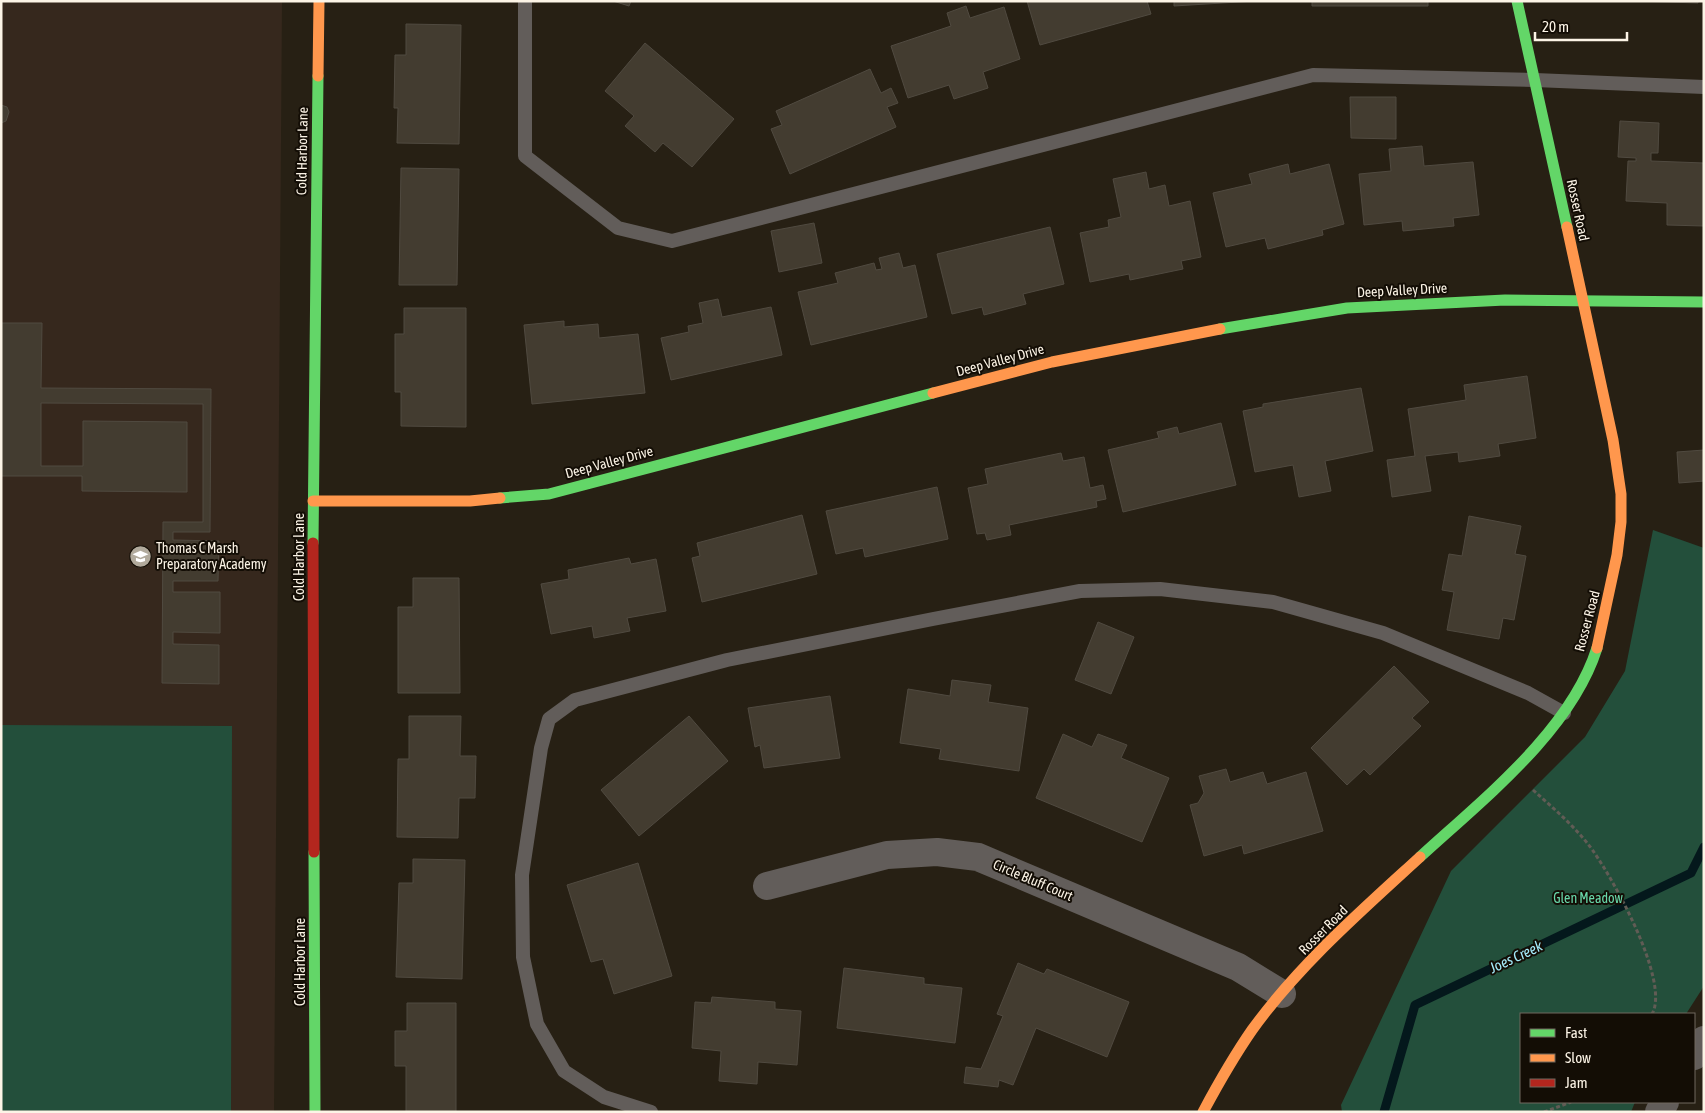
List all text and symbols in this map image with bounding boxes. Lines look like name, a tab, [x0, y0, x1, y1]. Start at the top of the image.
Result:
scale bar	[1535, 10, 1628, 42]
text: 20 m	[1542, 18, 1569, 35]
street label: Cold Harbor Lane	[293, 107, 311, 195]
street label: Rosser Road	[1564, 178, 1592, 242]
street label: Deep Valley Drive	[1356, 280, 1448, 300]
street label: Deep Valley Drive	[954, 341, 1046, 379]
street label: Deep Valley Drive	[563, 443, 655, 481]
street label: Cold Harbor Lane	[291, 513, 307, 601]
place label: Thomas C Marsh Preparatory Academy	[156, 540, 267, 572]
school or university icon: Thomas C Marsh Preparatory Academy	[128, 544, 152, 568]
street label: Rosser Road	[1571, 589, 1603, 653]
street label: Circle Bluff Court	[991, 856, 1075, 904]
park label: Glen Meadow	[1553, 890, 1624, 906]
street label: Rosser Road	[1295, 902, 1351, 958]
street label: Cold Harbor Lane	[292, 918, 308, 1006]
water label: Joes Creek	[1486, 937, 1545, 977]
legend	[1520, 1013, 1695, 1103]
text: Fast	[1565, 1024, 1587, 1041]
text: Slow	[1565, 1049, 1591, 1066]
text: Jam	[1565, 1074, 1588, 1091]

